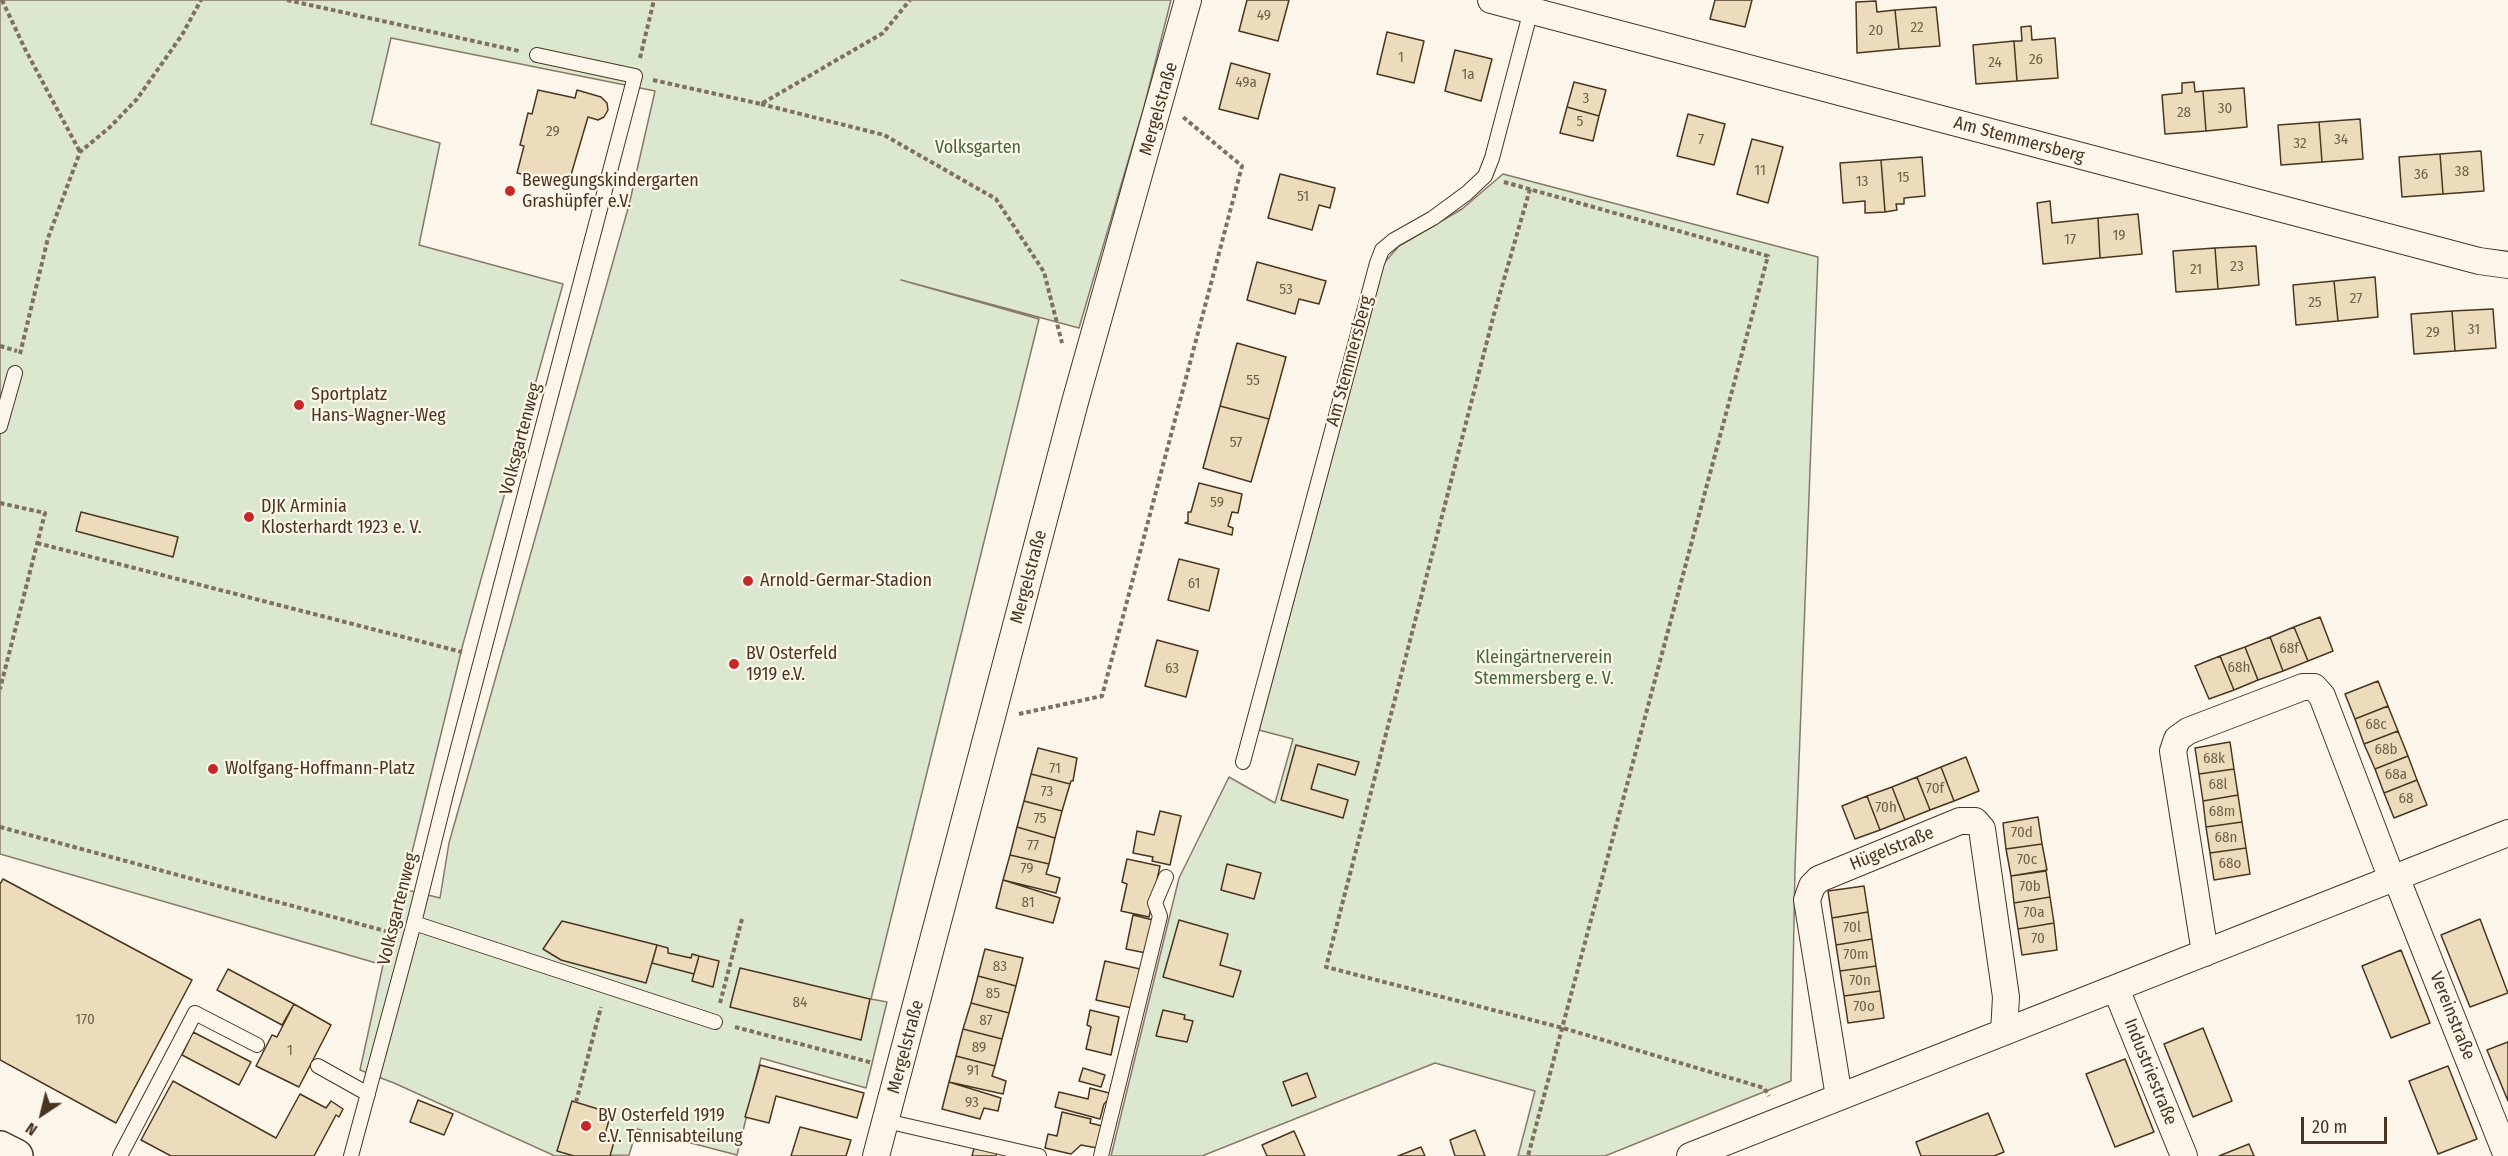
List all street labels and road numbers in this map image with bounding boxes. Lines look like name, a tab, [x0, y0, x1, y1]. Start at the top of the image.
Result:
street label: Mergelstraße	[1135, 60, 1183, 158]
street label: Am Stemmersberg	[1951, 112, 2087, 168]
street label: Am Stemmersberg	[1322, 293, 1378, 429]
street label: Volksgartenweg	[496, 381, 546, 497]
street label: Mergelstraße	[1006, 528, 1052, 626]
street label: Hügelstraße	[1847, 822, 1937, 876]
street label: Volksgartenweg	[374, 850, 422, 968]
street label: Vereinstraße	[2425, 969, 2479, 1063]
street label: Mergelstraße	[883, 998, 929, 1096]
street label: Industriestraße	[2119, 1015, 2181, 1129]

